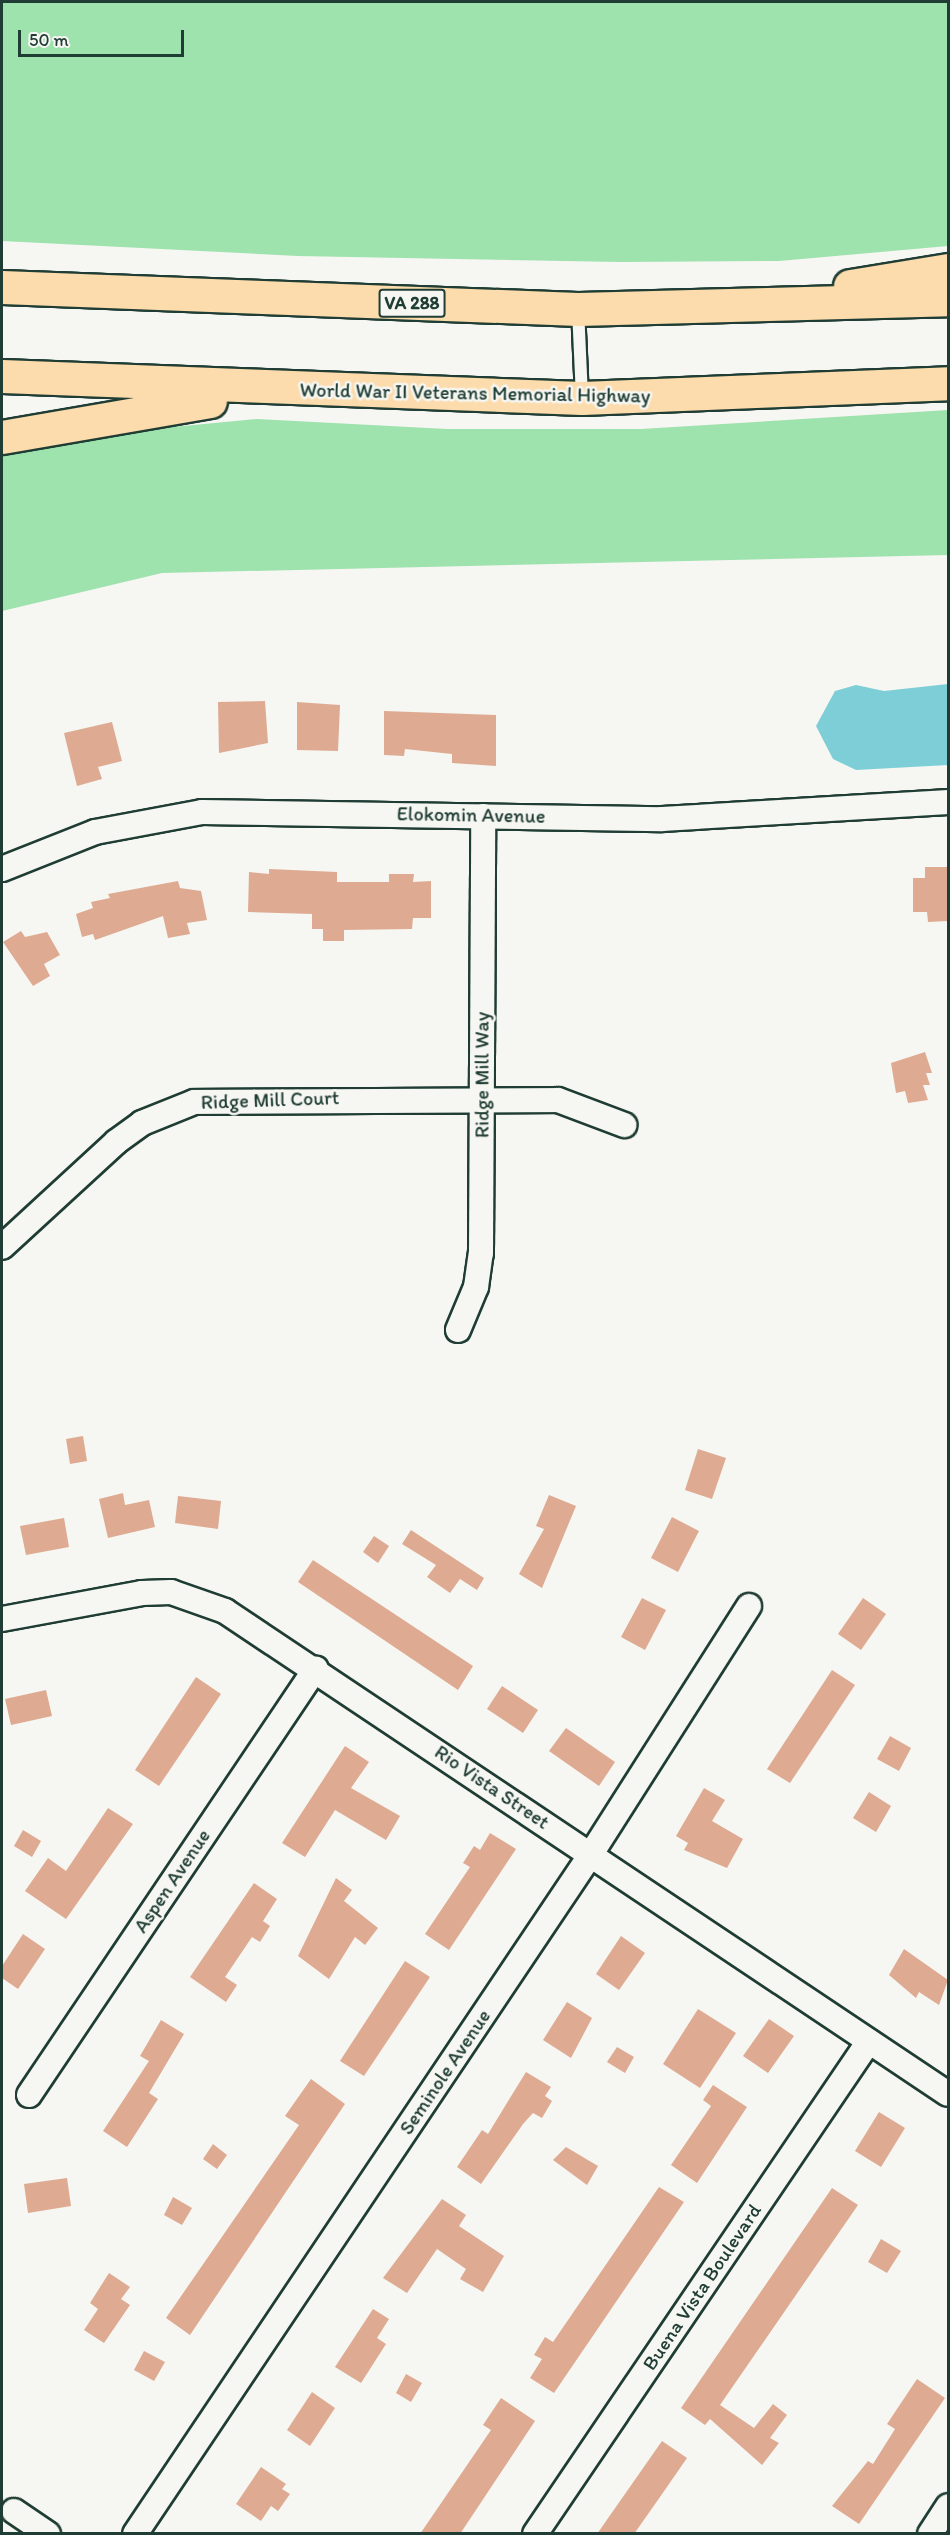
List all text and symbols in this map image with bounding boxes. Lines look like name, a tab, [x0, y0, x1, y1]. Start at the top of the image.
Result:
scale bar	[21, 18, 188, 56]
text: 50 m	[29, 29, 69, 51]
road number: VA 288	[378, 288, 446, 318]
street label: World War II Veterans Memorial Highway	[300, 378, 650, 408]
street label: Elokomin Avenue	[397, 802, 545, 828]
street label: Ridge Mill Way	[470, 1012, 494, 1138]
street label: Ridge Mill Court	[200, 1086, 340, 1114]
street label: Rio Vista Street	[430, 1740, 554, 1834]
street label: Aspen Avenue	[129, 1825, 215, 1937]
street label: Seminole Avenue	[394, 2005, 496, 2139]
street label: Buena Vista Boulevard	[637, 2199, 767, 2375]

